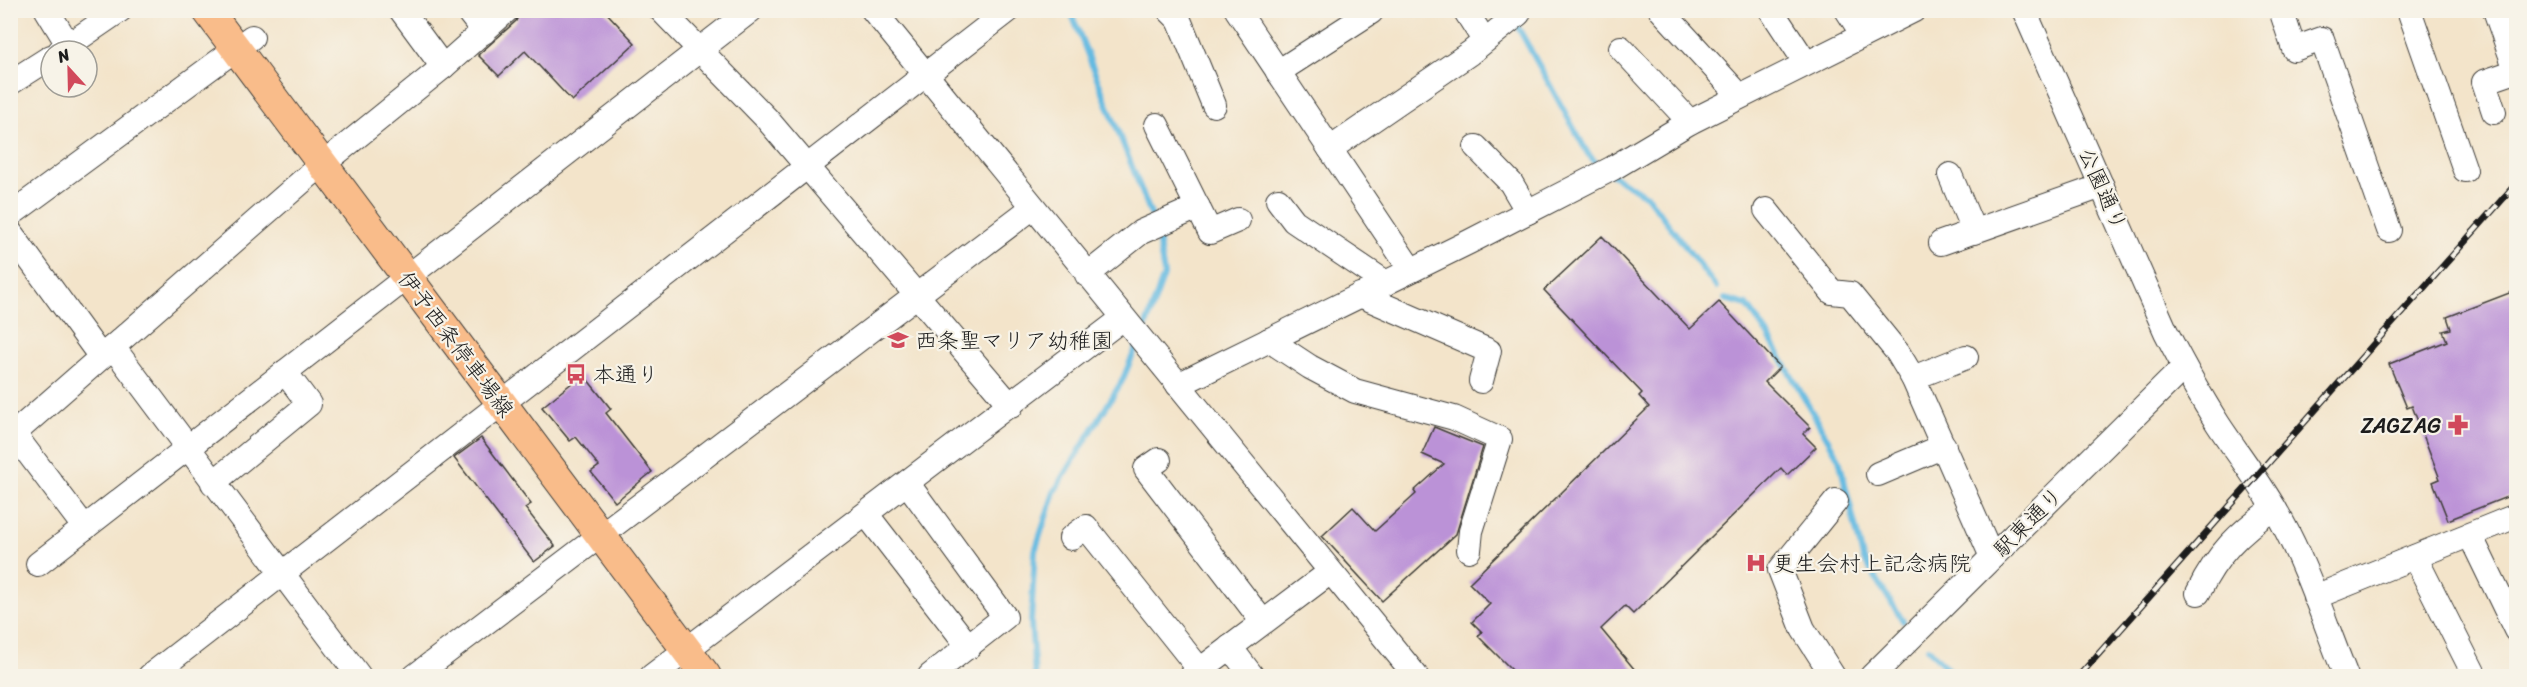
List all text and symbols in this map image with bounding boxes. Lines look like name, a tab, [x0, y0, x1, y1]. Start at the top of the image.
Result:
north arrow	[39, 39, 99, 99]
text: N	[52, 40, 75, 71]
street label: 公園通り	[2067, 141, 2139, 237]
street label: 伊予西条停車場線	[387, 262, 525, 426]
place label: 西条聖マリア幼稚園	[915, 321, 1113, 360]
school or university icon: 西条聖マリア幼稚園	[886, 328, 910, 352]
place label: 本通り	[593, 355, 659, 394]
bus stop icon: 本通り	[564, 362, 588, 386]
place label: ZAGZAG	[2360, 406, 2441, 445]
pharmacy icon: ZAGZAG	[2446, 413, 2470, 437]
street label: 駅東通り	[1983, 477, 2073, 567]
place label: 更生会村上記念病院	[1773, 544, 1971, 583]
hospital icon: 更生会村上記念病院	[1744, 551, 1768, 575]

